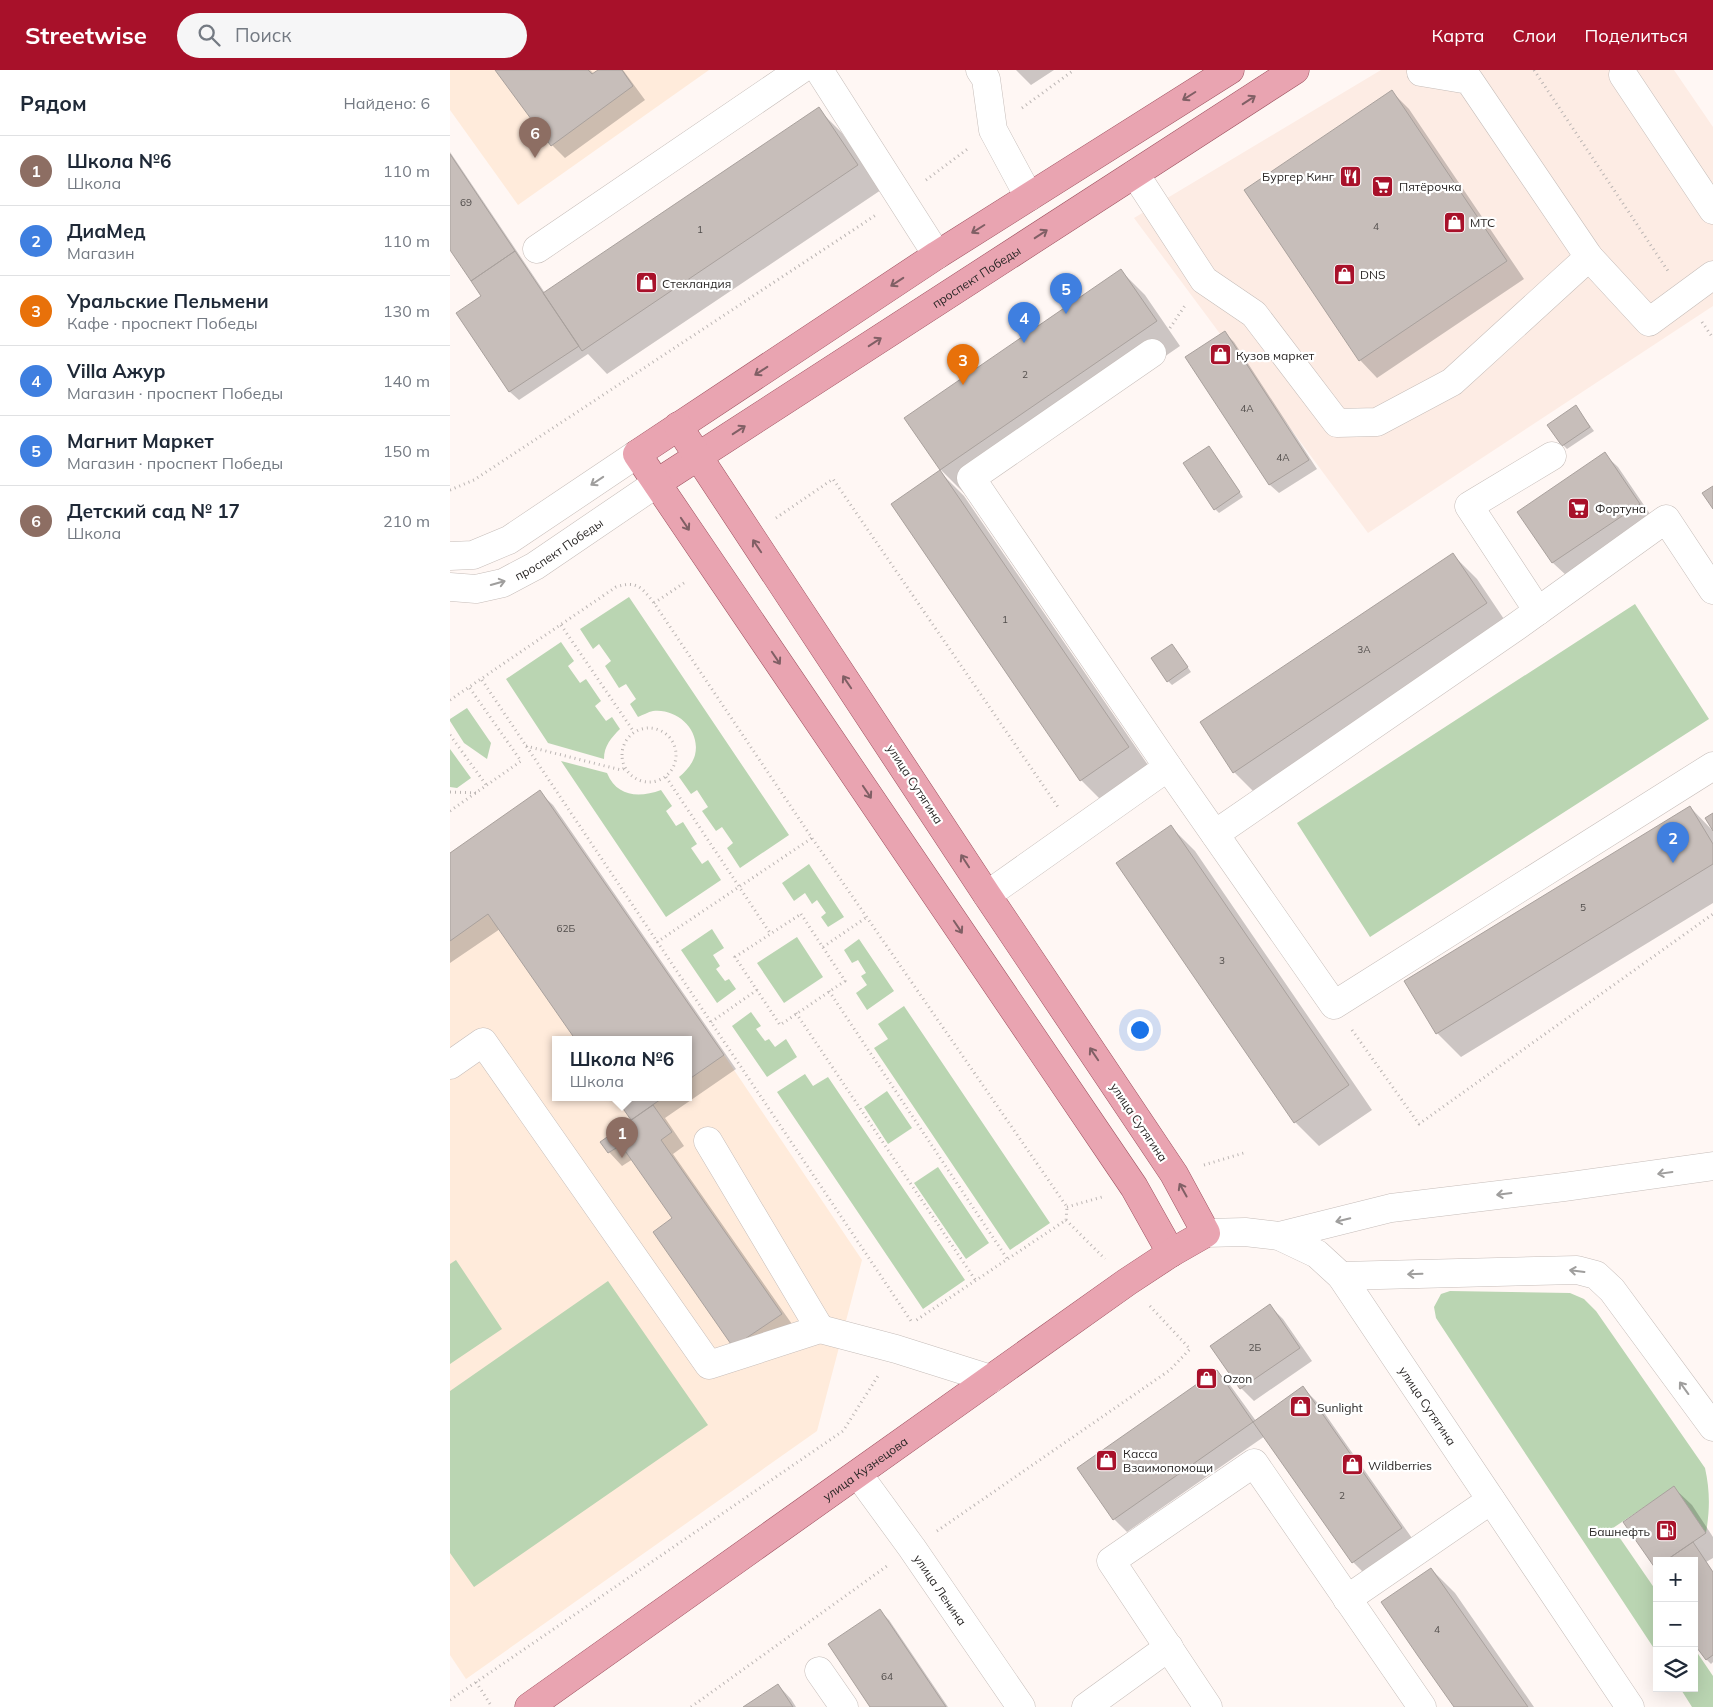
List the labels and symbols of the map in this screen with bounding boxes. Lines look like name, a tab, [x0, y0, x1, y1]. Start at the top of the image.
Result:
one-way arrow	[1183, 91, 1197, 101]
one-way arrow	[1242, 95, 1256, 105]
pin: 6	[519, 117, 551, 158]
restaurant icon: Бургер Кинг	[1338, 164, 1362, 188]
place label: Бургер Кинг	[1262, 169, 1335, 184]
supermarket icon: Пятёрочка	[1371, 174, 1395, 198]
place label: Пятёрочка	[1399, 179, 1462, 194]
house number: 69	[460, 196, 472, 209]
shop icon: МТС	[1442, 210, 1466, 234]
place label: МТС	[1470, 215, 1495, 230]
house number: 4	[1373, 220, 1379, 233]
house number: 1	[697, 223, 703, 236]
one-way arrow	[971, 225, 985, 235]
one-way arrow	[1034, 229, 1048, 240]
street label: проспект Победы	[929, 242, 1023, 311]
shop icon: DNS	[1332, 262, 1356, 286]
place label: DNS	[1360, 267, 1385, 282]
shop icon: Стекландия	[634, 271, 658, 295]
pin: 5	[1050, 273, 1082, 314]
place label: Стекландия	[662, 276, 731, 291]
one-way arrow	[890, 277, 904, 287]
pin: 4	[1008, 302, 1040, 343]
one-way arrow	[868, 337, 882, 347]
shop icon: Кузов маркет	[1208, 343, 1232, 367]
pin: 3	[947, 344, 979, 385]
place label: Кузов маркет	[1236, 348, 1315, 363]
one-way arrow	[754, 366, 768, 377]
house number: 2	[1022, 368, 1028, 381]
house number: 4А	[1240, 402, 1254, 415]
one-way arrow	[732, 425, 746, 435]
house number: 4А	[1276, 451, 1290, 464]
one-way arrow	[590, 476, 604, 486]
supermarket icon: Фортуна	[1567, 496, 1591, 520]
place label: Фортуна	[1595, 501, 1646, 516]
street label: проспект Победы	[512, 515, 606, 583]
one-way arrow	[680, 516, 690, 530]
one-way arrow	[752, 540, 762, 554]
one-way arrow	[490, 578, 506, 588]
house number: 1	[1002, 613, 1008, 626]
house number: 3А	[1357, 643, 1371, 656]
one-way arrow	[771, 651, 781, 665]
one-way arrow	[842, 675, 852, 689]
street label: улица Сутягина	[884, 741, 946, 827]
one-way arrow	[862, 785, 872, 799]
pin: 2	[1657, 822, 1689, 863]
one-way arrow	[960, 854, 970, 868]
house number: 5	[1580, 901, 1586, 914]
one-way arrow	[953, 920, 963, 934]
house number: 62Б	[557, 922, 576, 935]
house number: 3	[1219, 954, 1225, 967]
your location	[1127, 1017, 1153, 1043]
one-way arrow	[1089, 1048, 1099, 1062]
street label: улица Сутягина	[1107, 1080, 1171, 1164]
pin: 1	[606, 1117, 638, 1158]
one-way arrow	[1657, 1168, 1673, 1178]
one-way arrow	[1178, 1184, 1188, 1198]
one-way arrow	[1496, 1189, 1512, 1199]
one-way arrow	[1336, 1216, 1352, 1225]
one-way arrow	[1570, 1266, 1586, 1276]
one-way arrow	[1407, 1270, 1423, 1279]
house number: 2Б	[1249, 1341, 1262, 1354]
street label: улица Сутягина	[1396, 1363, 1460, 1448]
shop icon: Ozon	[1195, 1366, 1219, 1390]
place label: Ozon	[1223, 1371, 1252, 1386]
one-way arrow	[1679, 1381, 1689, 1395]
shop icon: Sunlight	[1289, 1395, 1313, 1419]
place label: Sunlight	[1317, 1400, 1363, 1415]
street label: улица Кузнецова	[820, 1433, 910, 1504]
place label: Касса Взаимопомощи	[1123, 1446, 1213, 1475]
shop icon: Касса Взаимопомощи	[1095, 1448, 1119, 1472]
shop icon: Wildberries	[1340, 1453, 1364, 1477]
place label: Wildberries	[1368, 1458, 1432, 1473]
house number: 2	[1339, 1489, 1345, 1502]
fuel station icon: Башнефть	[1654, 1519, 1678, 1543]
place label: Башнефть	[1589, 1524, 1650, 1539]
street label: улица Ленина	[911, 1551, 970, 1628]
house number: 4	[1434, 1623, 1440, 1636]
house number: 64	[881, 1670, 893, 1683]

